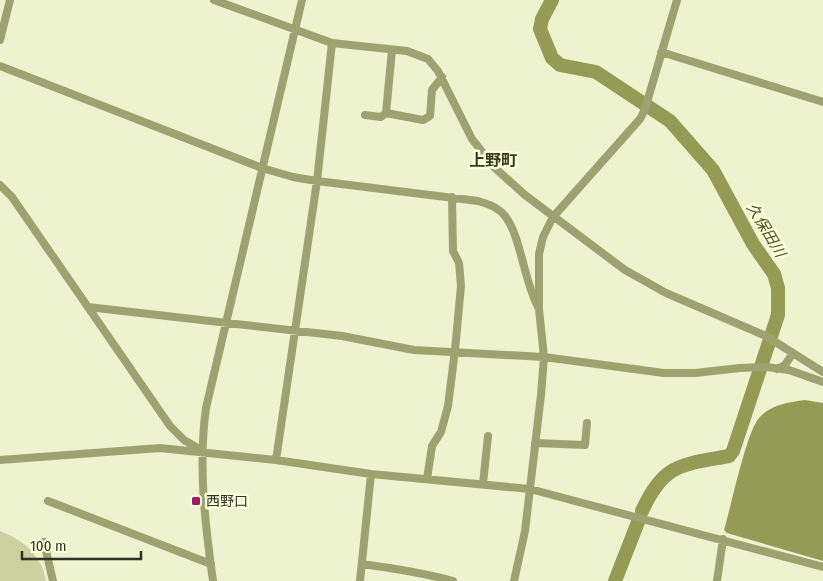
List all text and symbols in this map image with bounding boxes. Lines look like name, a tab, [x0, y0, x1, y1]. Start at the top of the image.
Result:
district label: 上野町	[469, 151, 517, 170]
water label: 久保田川	[743, 200, 790, 262]
place label: 西野口	[206, 493, 248, 510]
marker: 西野口	[190, 495, 202, 507]
scale bar	[22, 528, 141, 560]
text: 100 m	[30, 537, 67, 555]

